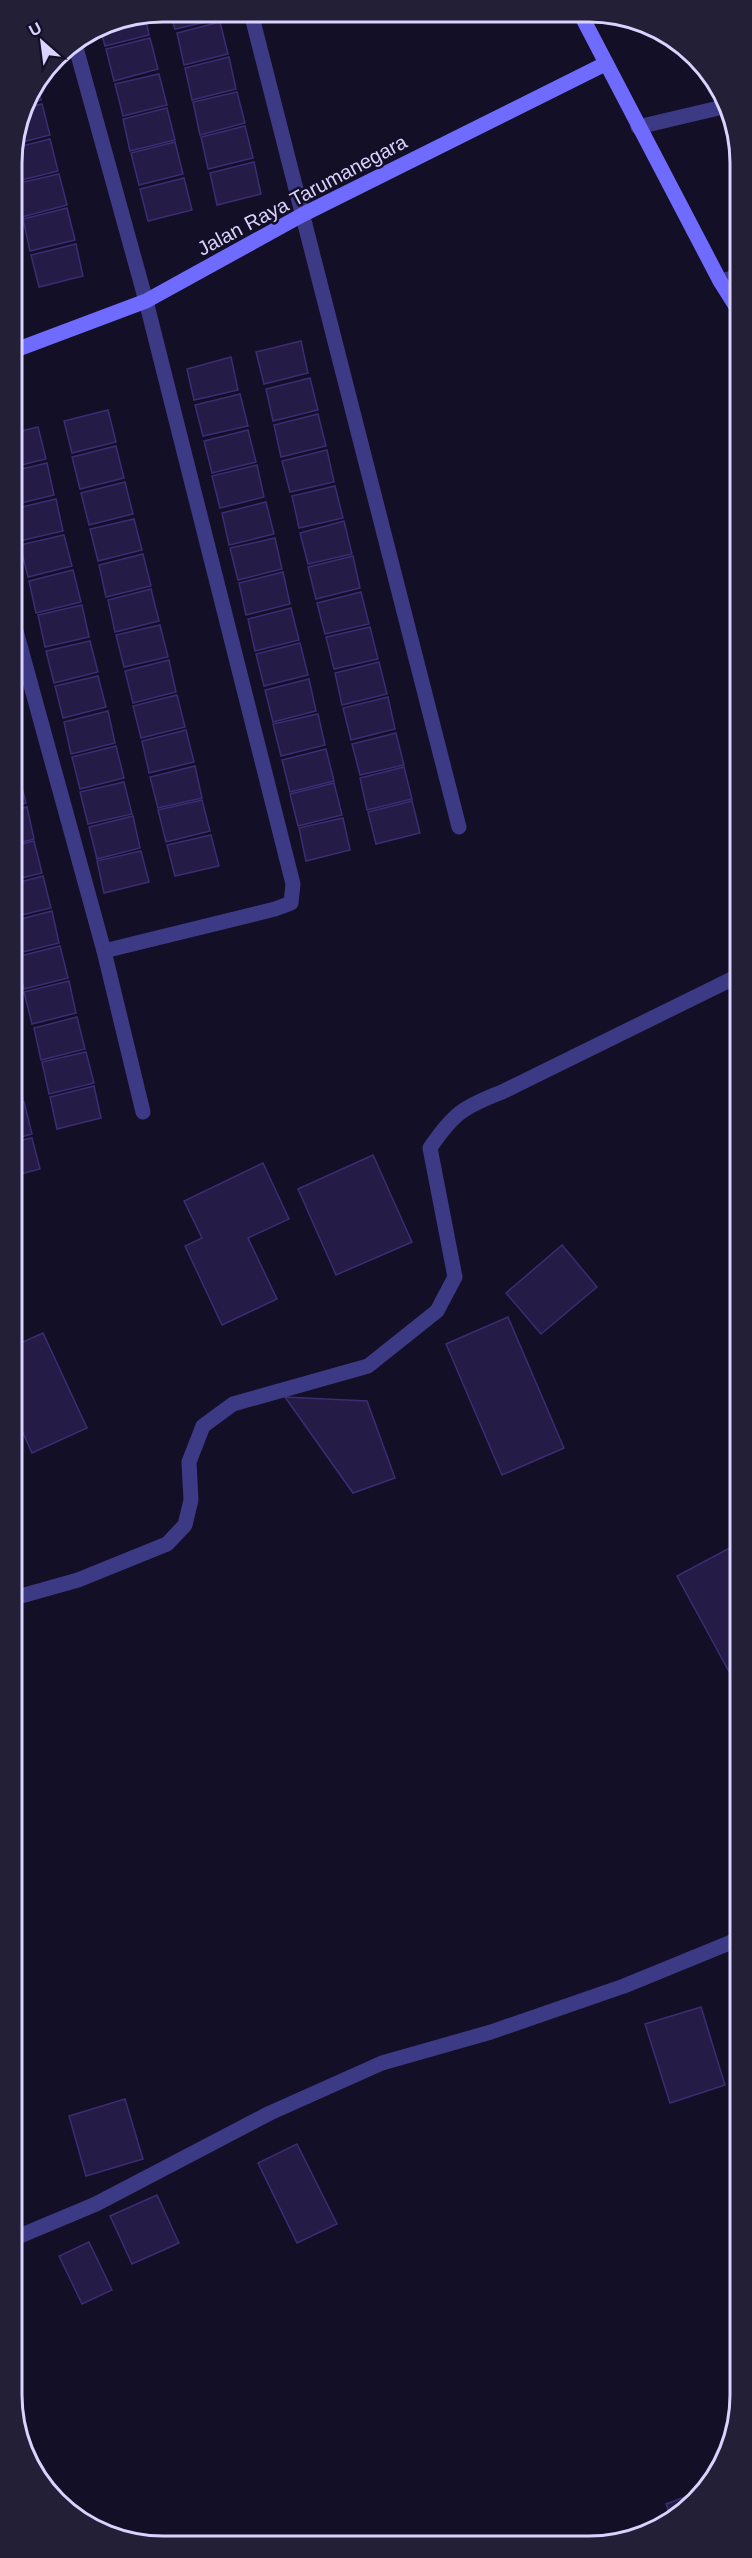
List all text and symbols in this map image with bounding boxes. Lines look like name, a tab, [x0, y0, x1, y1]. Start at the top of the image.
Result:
north arrow	[12, 12, 72, 72]
text: U	[26, 19, 44, 39]
street label: Jalan Raya Tarumanegara	[193, 130, 411, 260]

